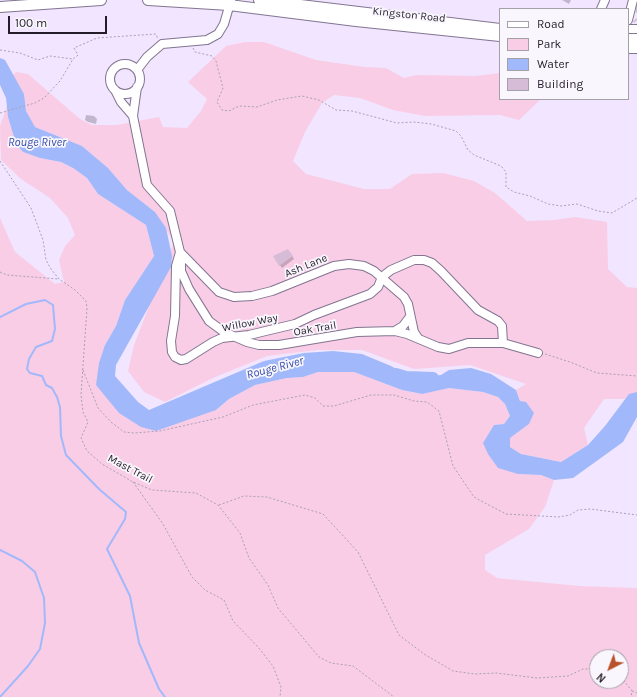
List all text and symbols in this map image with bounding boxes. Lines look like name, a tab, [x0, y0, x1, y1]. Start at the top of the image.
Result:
street label: Kingston Road	[372, 5, 446, 25]
scale bar	[10, 8, 109, 34]
legend	[499, 8, 629, 100]
text: 100 m	[15, 16, 47, 30]
text: Road	[537, 17, 565, 31]
text: Park	[537, 37, 561, 51]
text: Water	[537, 57, 569, 71]
text: Building	[537, 77, 583, 91]
water label: Rouge River	[8, 136, 66, 150]
street label: Ash Lane	[283, 251, 329, 281]
street label: Willow Way	[221, 311, 279, 335]
street label: Oak Trail	[293, 319, 337, 339]
water label: Rouge River	[245, 354, 305, 382]
street label: Mast Trail	[105, 452, 155, 486]
north arrow	[589, 649, 629, 689]
text: N	[594, 670, 609, 685]

